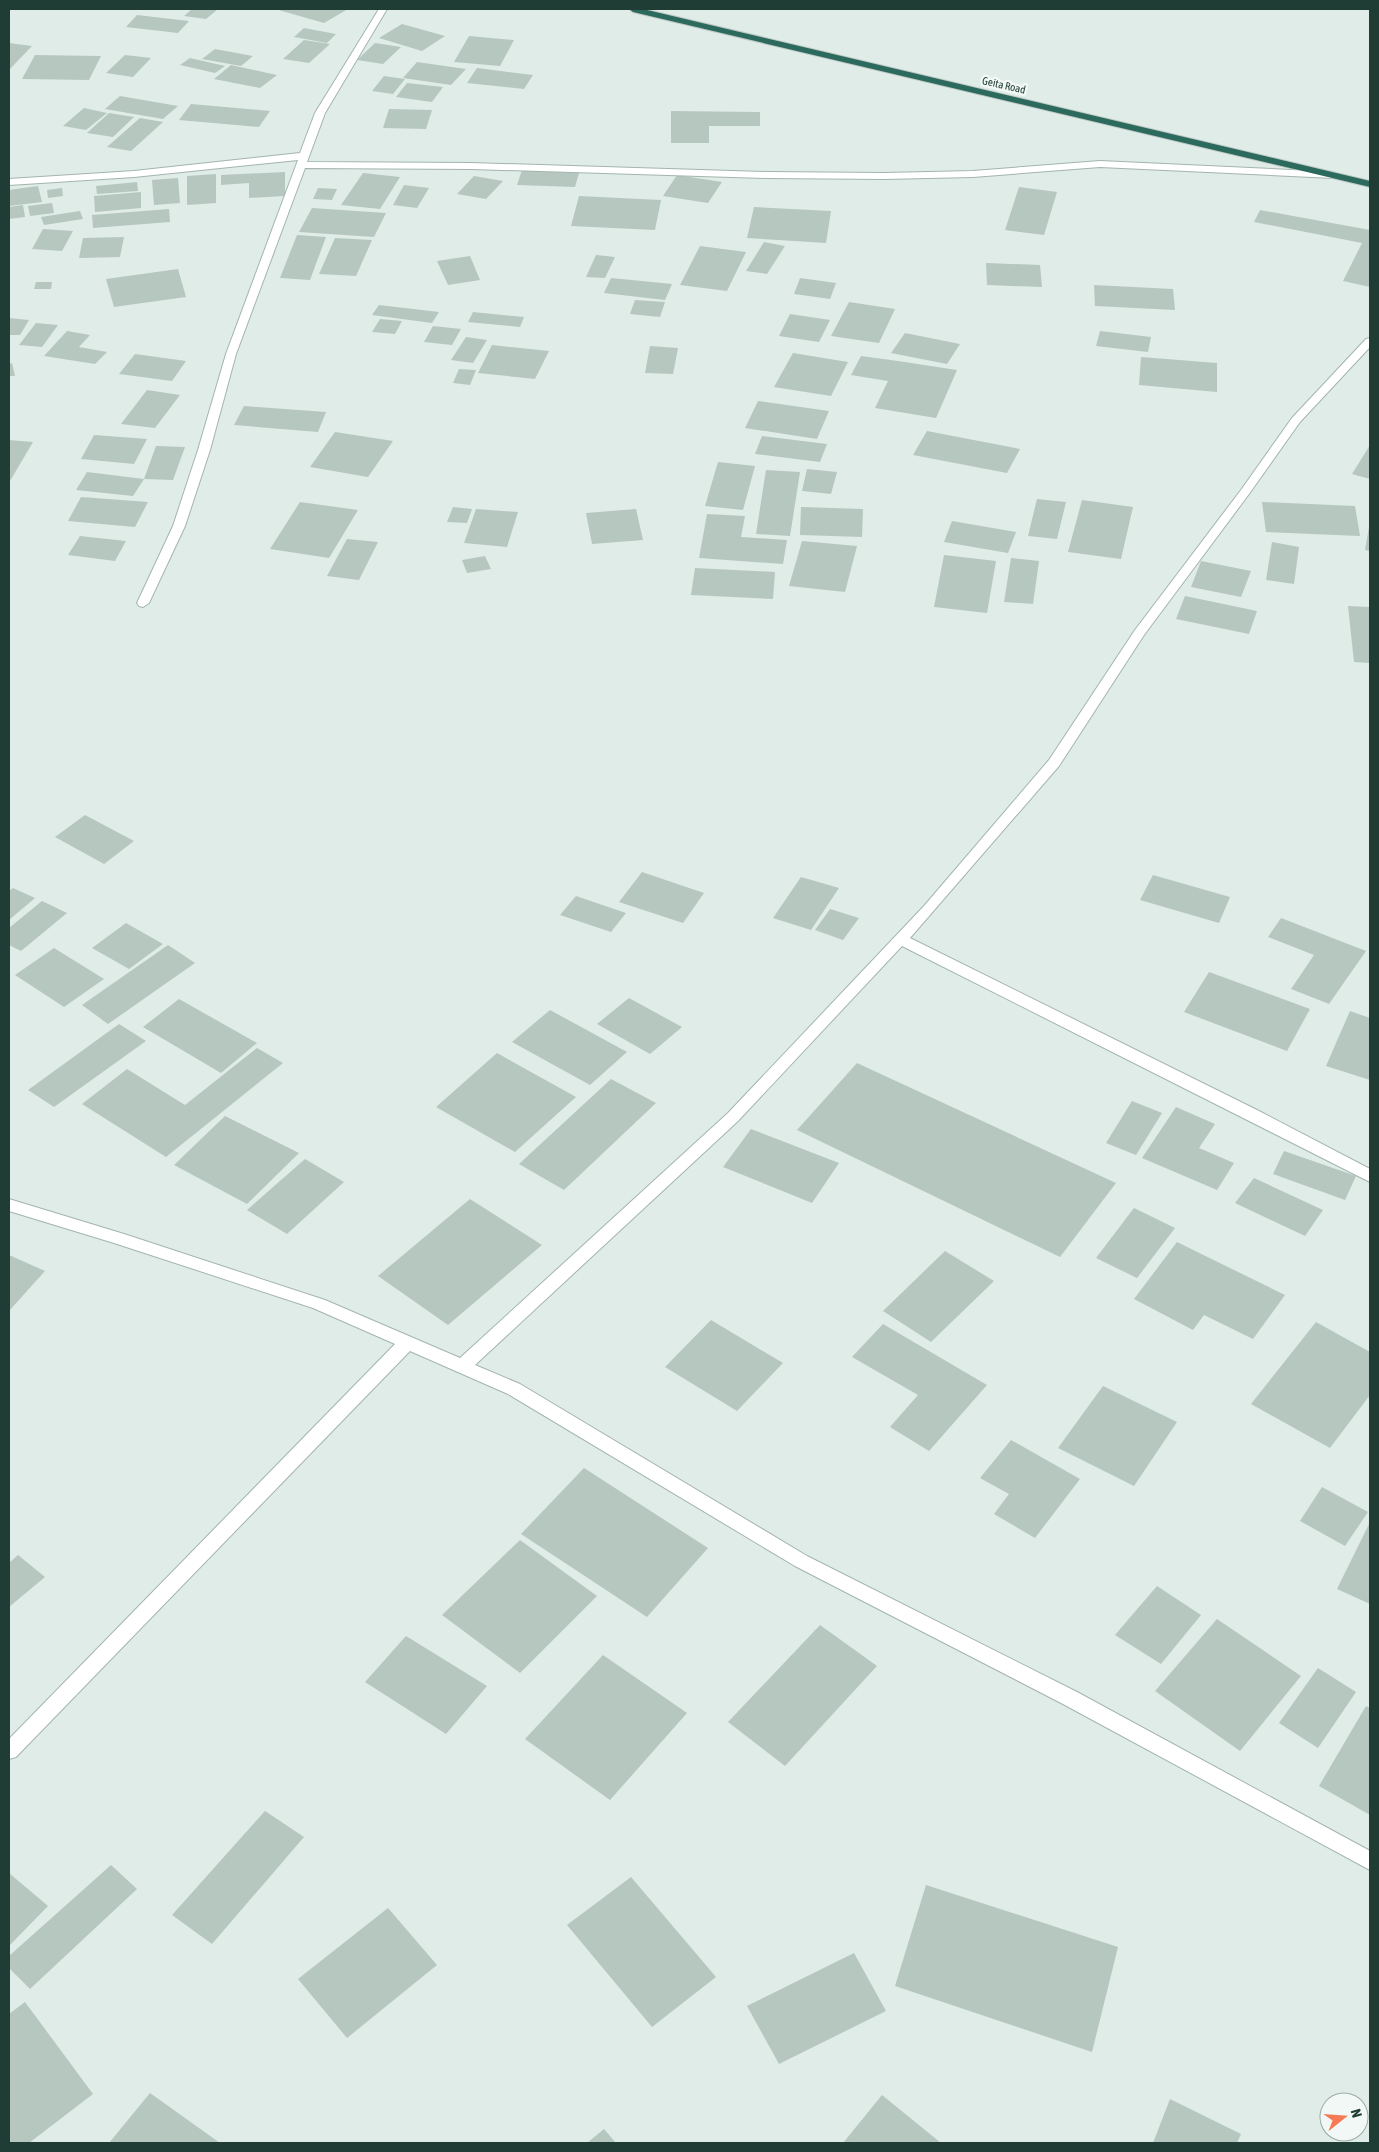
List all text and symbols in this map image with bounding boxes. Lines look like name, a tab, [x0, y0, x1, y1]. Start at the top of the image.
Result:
street label: Geita Road	[981, 74, 1027, 96]
north arrow	[1319, 2092, 1369, 2142]
text: N	[1348, 2107, 1365, 2119]

